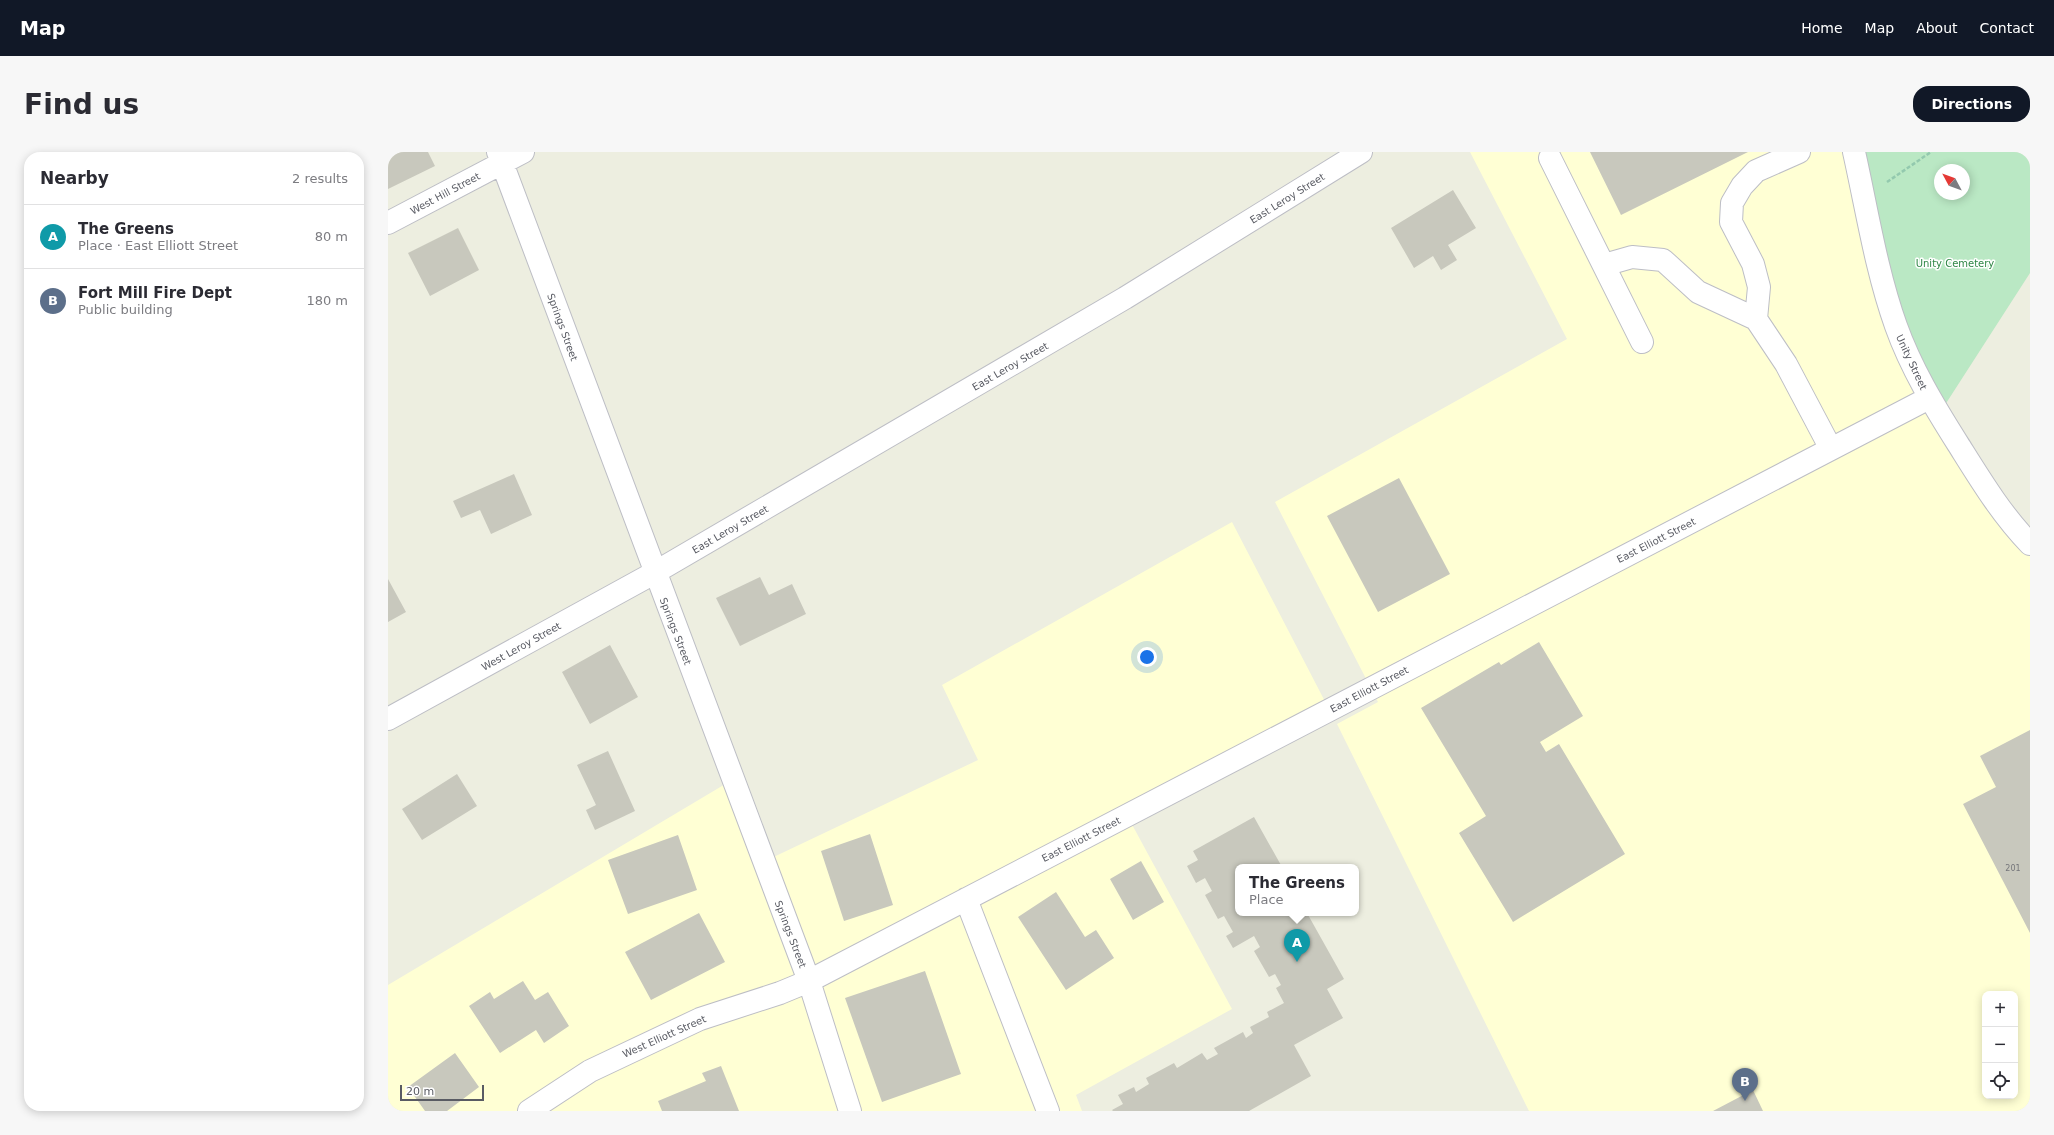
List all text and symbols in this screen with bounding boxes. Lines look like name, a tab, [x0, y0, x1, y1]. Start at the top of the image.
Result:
text: Map	[20, 17, 65, 39]
text: Home	[1801, 20, 1843, 36]
text: Map	[1865, 20, 1894, 36]
text: About	[1916, 20, 1958, 36]
text: Contact	[1980, 20, 2034, 36]
button: Directions	[1913, 86, 2030, 122]
text: Find us	[24, 88, 139, 121]
north arrow	[1934, 164, 1970, 200]
text: Nearby	[40, 168, 109, 188]
street label: West Hill Street	[409, 170, 482, 216]
text: 2 results	[292, 171, 348, 186]
street label: East Leroy Street	[1248, 171, 1327, 226]
text: The Greens	[78, 220, 174, 238]
text: A	[48, 229, 58, 244]
text: 80 m	[315, 229, 348, 244]
text: Place · East Elliott Street	[78, 238, 238, 253]
park label: Unity Cemetery	[1916, 258, 1994, 269]
text: Fort Mill Fire Dept	[78, 284, 232, 302]
street label: Springs Street	[545, 292, 580, 363]
text: B	[48, 293, 58, 308]
text: 180 m	[306, 293, 348, 308]
text: Public building	[78, 302, 173, 317]
street label: Unity Street	[1894, 333, 1929, 392]
street label: East Leroy Street	[970, 340, 1050, 393]
street label: East Leroy Street	[690, 503, 770, 556]
street label: East Elliott Street	[1615, 516, 1698, 565]
street label: Springs Street	[658, 596, 693, 666]
street label: West Leroy Street	[480, 620, 563, 673]
your location	[1137, 647, 1157, 667]
street label: East Elliott Street	[1328, 664, 1410, 715]
street label: East Elliott Street	[1040, 815, 1123, 864]
popup	[1235, 864, 1359, 916]
house number: 201	[2005, 864, 2021, 873]
text: The Greens	[1249, 874, 1345, 892]
text: Place	[1249, 892, 1284, 907]
street label: Springs Street	[773, 899, 808, 969]
pin: A	[1284, 929, 1310, 962]
map controls	[1982, 991, 2018, 1099]
button: +	[1982, 991, 2018, 1027]
street label: West Elliott Street	[621, 1013, 708, 1060]
button: −	[1982, 1027, 2018, 1063]
button: locate	[1982, 1063, 2018, 1099]
pin: B	[1732, 1068, 1758, 1101]
scale bar	[400, 1083, 484, 1102]
text: 20 m	[406, 1085, 434, 1098]

